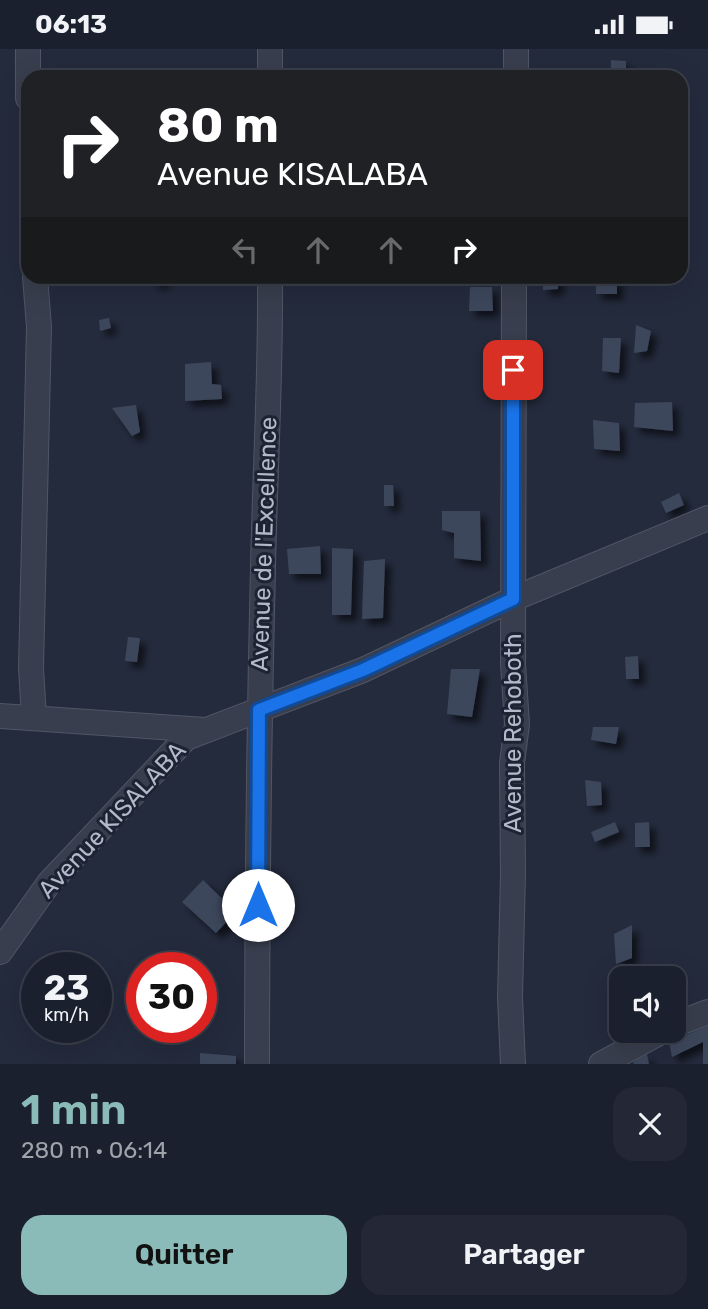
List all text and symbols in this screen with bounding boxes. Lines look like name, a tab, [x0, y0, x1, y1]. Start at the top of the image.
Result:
text: 06:13	[35, 9, 107, 40]
text: 80 m	[157, 96, 279, 154]
icon: right	[42, 98, 133, 189]
text: Avenue KISALABA	[157, 155, 428, 193]
icon: left	[226, 231, 264, 269]
icon: ahead	[299, 231, 337, 269]
icon: ahead	[372, 231, 410, 269]
icon: right	[445, 231, 483, 269]
pin	[483, 340, 543, 400]
icon: arrive	[494, 351, 532, 389]
street label: Avenue de l'Excellence	[246, 416, 282, 672]
street label: Avenue Rehoboth	[499, 633, 527, 833]
street label: Avenue KISALABA	[32, 736, 192, 904]
position arrow	[221, 868, 295, 942]
speed limit sign: 30	[126, 952, 217, 1043]
map controls	[609, 966, 686, 1043]
button: sound	[609, 966, 686, 1043]
text: 23	[44, 967, 89, 1009]
text: km/h	[44, 1004, 89, 1026]
text: 1 min	[21, 1085, 127, 1135]
button: close	[613, 1087, 687, 1161]
text: 280 m · 06:14	[21, 1136, 167, 1164]
button: Quitter	[21, 1215, 347, 1295]
button: Partager	[361, 1215, 687, 1295]

